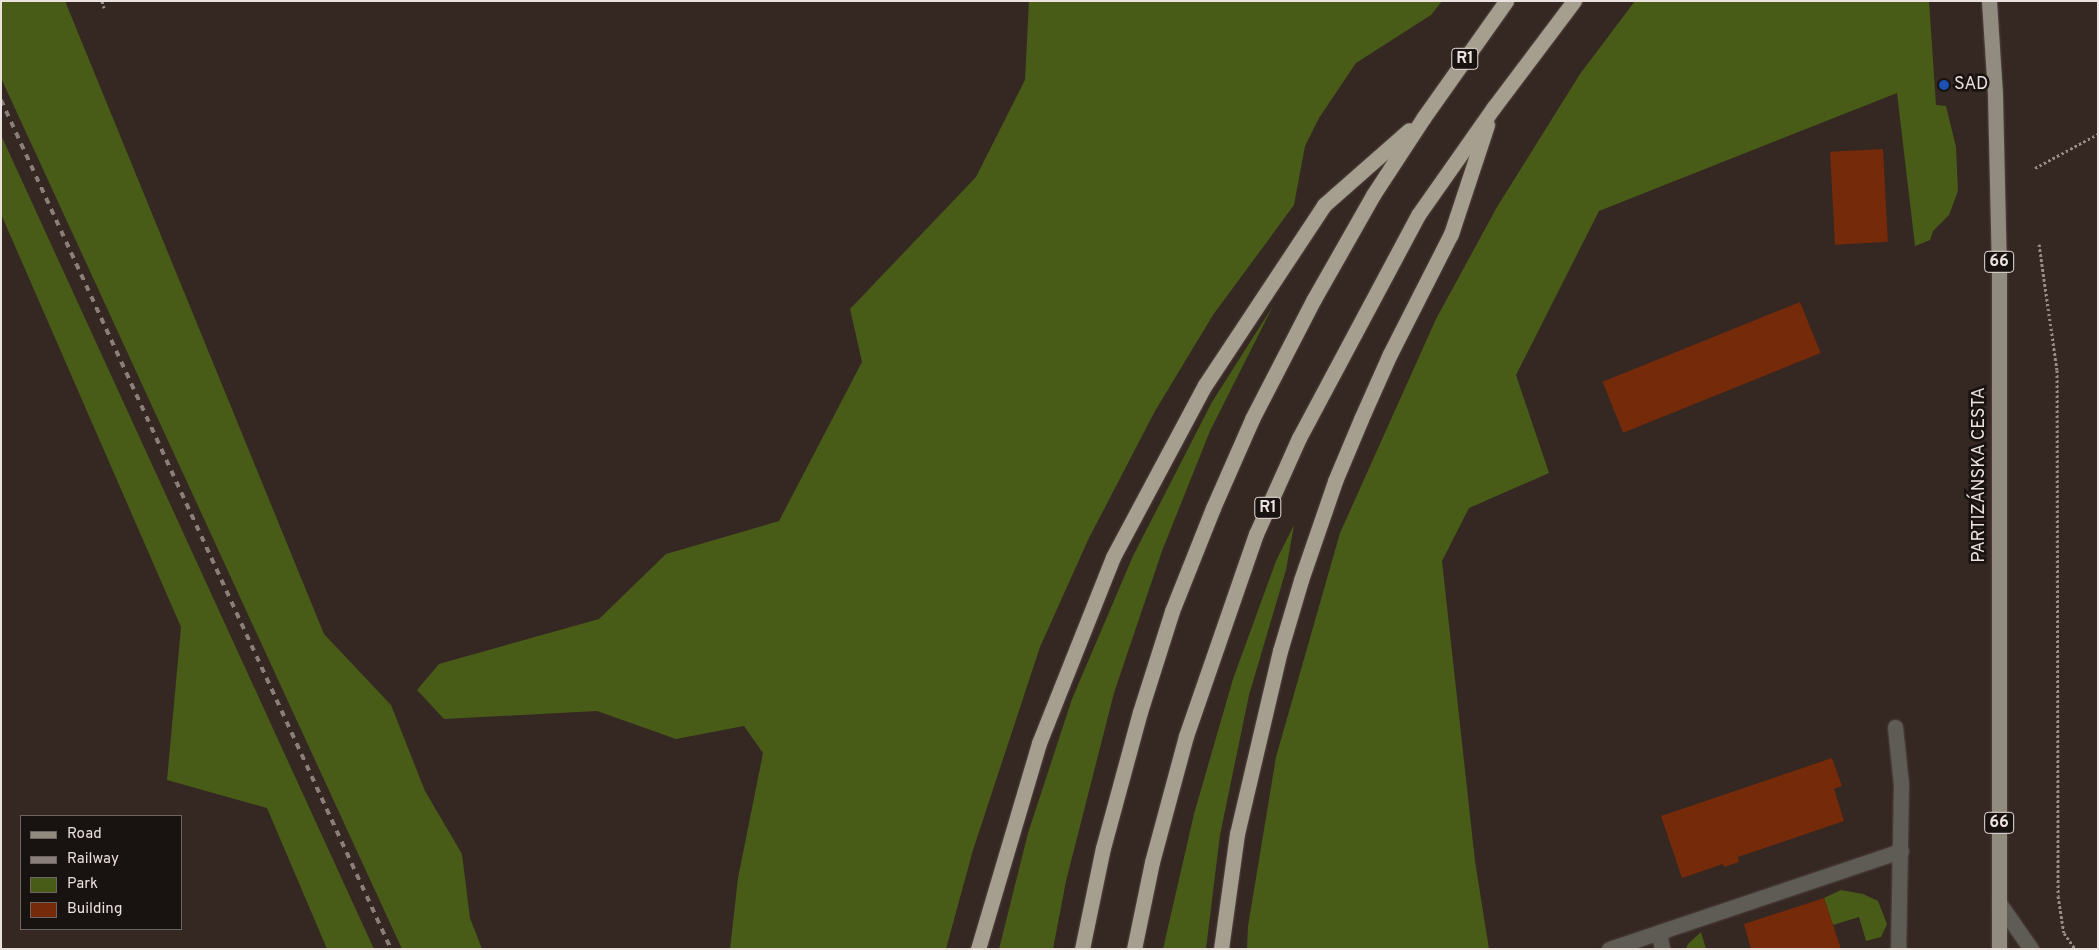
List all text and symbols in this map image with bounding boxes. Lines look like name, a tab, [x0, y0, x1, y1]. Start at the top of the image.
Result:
road number: R1	[1451, 46, 1479, 72]
place label: SAD	[1954, 74, 1988, 96]
marker: SAD	[1938, 79, 1950, 91]
road number: 66	[1984, 248, 2014, 276]
street label: PARTIZÁNSKA CESTA	[1969, 387, 1991, 563]
road number: R1	[1254, 494, 1282, 522]
road number: 66	[1984, 810, 2014, 836]
legend	[20, 815, 182, 930]
text: Road	[67, 825, 102, 844]
text: Railway	[67, 850, 119, 869]
text: Park	[67, 875, 98, 894]
text: Building	[67, 900, 122, 919]

